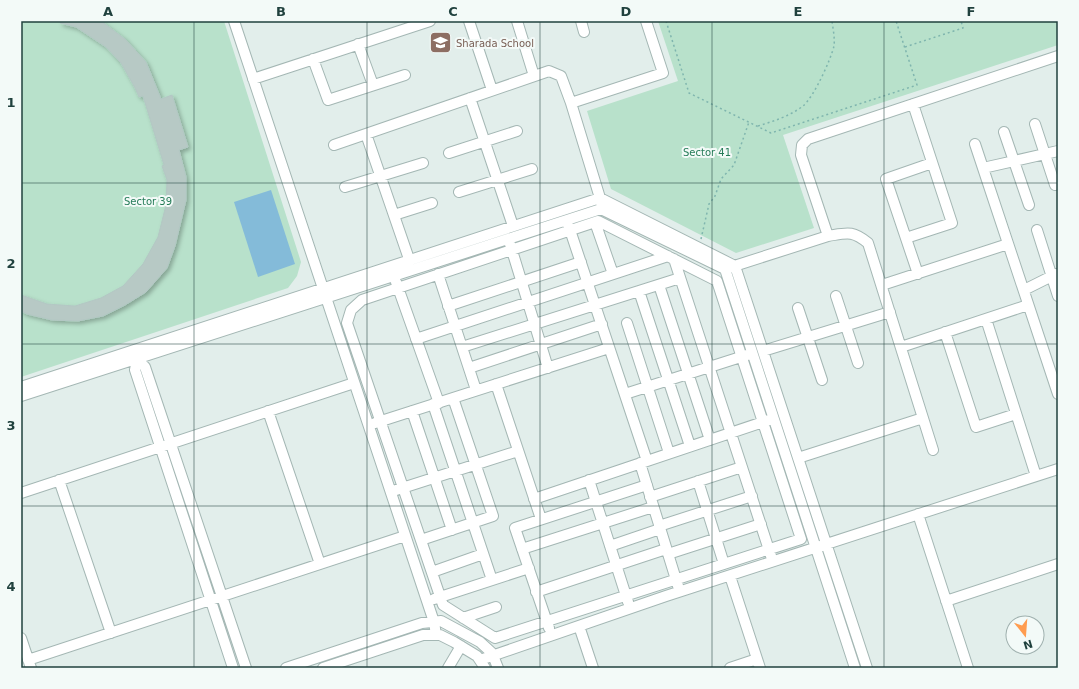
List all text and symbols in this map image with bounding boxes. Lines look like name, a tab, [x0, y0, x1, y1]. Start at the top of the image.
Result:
text: A	[103, 4, 113, 19]
text: B	[276, 4, 286, 19]
text: C	[448, 4, 458, 19]
text: D	[621, 4, 632, 19]
text: E	[794, 4, 802, 19]
text: F	[967, 4, 975, 19]
school or university icon: Sharada School	[428, 30, 454, 56]
place label: Sharada School	[456, 38, 534, 49]
text: 1	[6, 95, 16, 110]
park label: Sector 41	[683, 147, 731, 158]
park label: Sector 39	[124, 196, 172, 207]
text: 2	[6, 256, 16, 271]
text: 3	[6, 418, 16, 433]
text: 4	[6, 579, 16, 594]
north arrow	[1005, 615, 1045, 655]
text: N	[1021, 637, 1034, 652]

